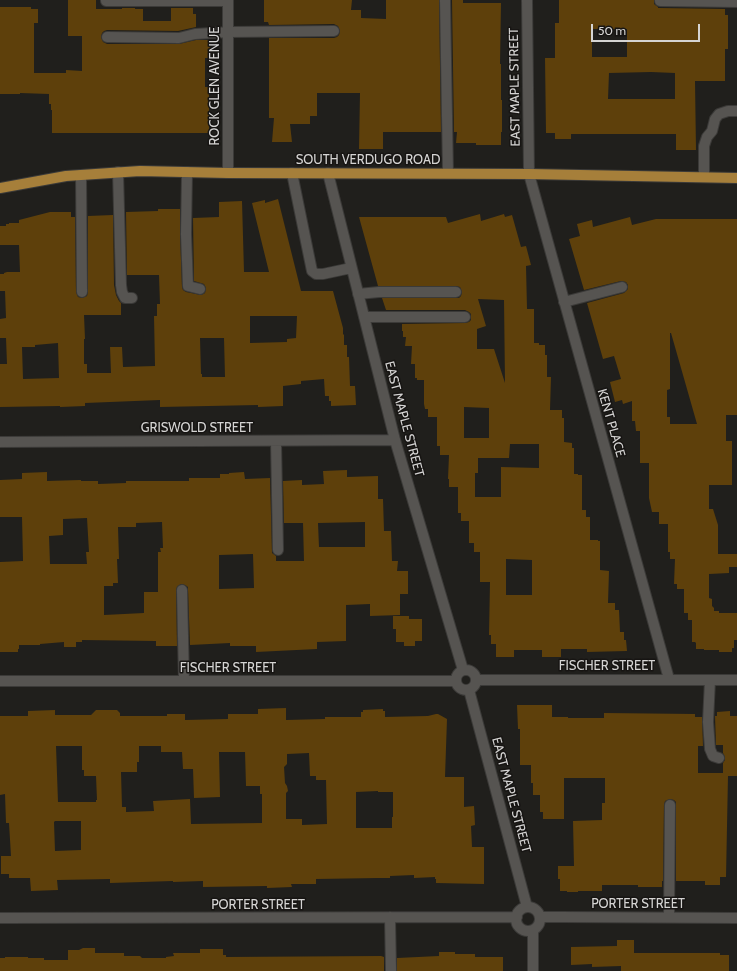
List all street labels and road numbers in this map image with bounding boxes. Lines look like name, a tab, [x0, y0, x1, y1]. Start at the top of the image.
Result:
street label: ROCK GLEN AVENUE	[207, 27, 223, 145]
street label: EAST MAPLE STREET	[506, 27, 524, 147]
street label: SOUTH VERDUGO ROAD	[296, 152, 440, 168]
street label: EAST MAPLE STREET	[381, 360, 427, 478]
street label: KENT PLACE	[594, 387, 628, 459]
street label: GRISWOLD STREET	[141, 420, 253, 436]
street label: FISCHER STREET	[559, 658, 655, 674]
street label: FISCHER STREET	[180, 660, 276, 676]
street label: EAST MAPLE STREET	[488, 736, 534, 854]
street label: PORTER STREET	[591, 896, 685, 912]
street label: PORTER STREET	[211, 897, 305, 913]

